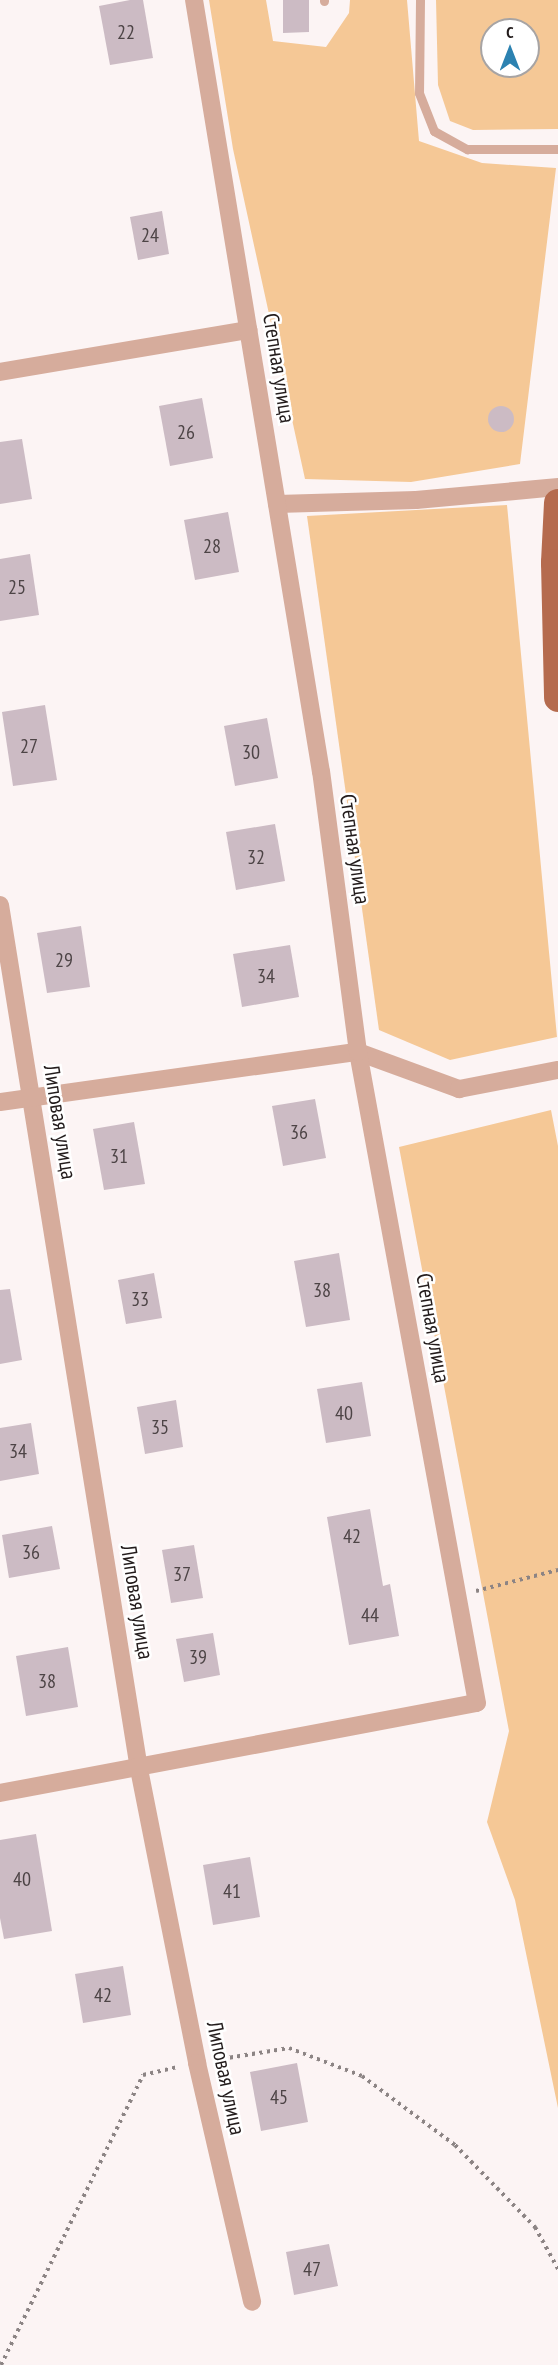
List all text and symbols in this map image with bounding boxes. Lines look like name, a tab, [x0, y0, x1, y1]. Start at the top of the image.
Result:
north arrow	[480, 18, 540, 78]
house number: 22	[117, 20, 135, 44]
text: С	[506, 22, 514, 42]
house number: 24	[141, 223, 159, 247]
street label: Степная улица	[257, 311, 301, 425]
house number: 26	[177, 420, 195, 444]
house number: 28	[203, 534, 221, 558]
house number: 25	[8, 575, 26, 599]
house number: 27	[20, 734, 38, 758]
house number: 30	[242, 740, 260, 764]
street label: Степная улица	[334, 792, 376, 906]
house number: 32	[247, 845, 265, 869]
house number: 29	[55, 948, 73, 972]
house number: 34	[257, 964, 275, 988]
street label: Липовая улица	[38, 1063, 82, 1181]
house number: 36	[290, 1120, 308, 1144]
house number: 31	[110, 1144, 128, 1168]
street label: Степная улица	[410, 1271, 456, 1385]
house number: 38	[313, 1278, 331, 1302]
house number: 33	[131, 1287, 149, 1311]
house number: 40	[335, 1401, 353, 1425]
house number: 35	[151, 1415, 169, 1439]
house number: 34	[9, 1439, 27, 1463]
house number: 42	[343, 1524, 361, 1548]
house number: 36	[22, 1540, 40, 1564]
street label: Липовая улица	[115, 1543, 159, 1661]
house number: 37	[173, 1562, 191, 1586]
house number: 44	[361, 1603, 379, 1627]
house number: 39	[189, 1645, 207, 1669]
house number: 38	[38, 1669, 56, 1693]
house number: 40	[13, 1867, 31, 1891]
house number: 41	[223, 1879, 241, 1903]
house number: 42	[94, 1983, 112, 2007]
street label: Липовая улица	[201, 2019, 251, 2137]
house number: 45	[270, 2085, 288, 2109]
house number: 47	[303, 2257, 321, 2281]

